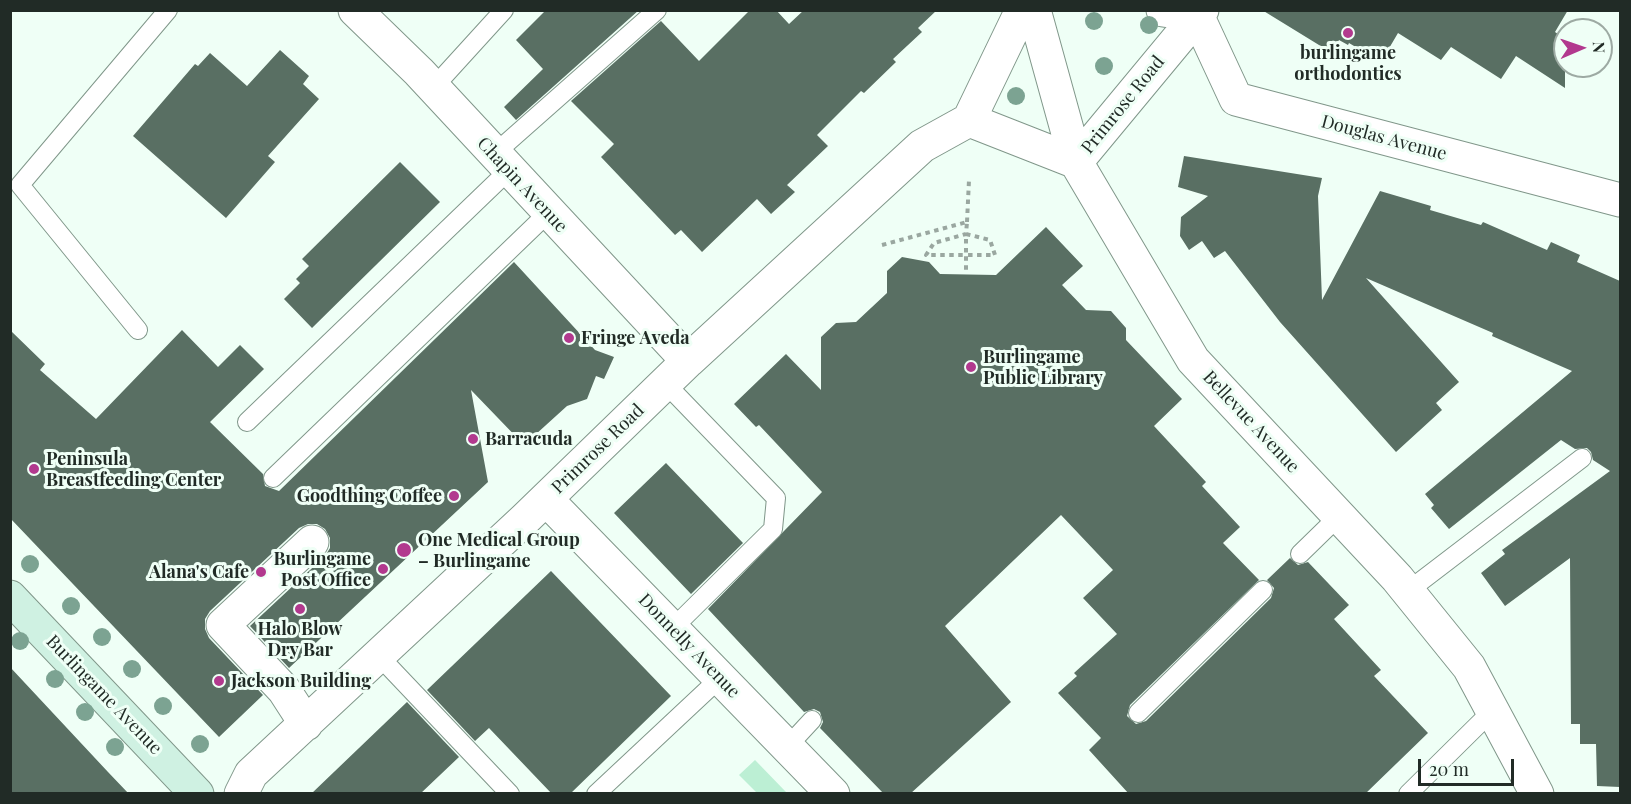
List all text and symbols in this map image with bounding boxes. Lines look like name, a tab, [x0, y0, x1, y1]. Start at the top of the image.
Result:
north arrow	[1553, 18, 1613, 78]
marker: burlingame orthodontics	[1341, 26, 1355, 40]
text: N	[1589, 41, 1610, 54]
place label: burlingame orthodontics	[1294, 42, 1402, 84]
street label: Primrose Road	[1077, 52, 1169, 158]
street label: Douglas Avenue	[1319, 111, 1449, 165]
street label: Chapin Avenue	[472, 133, 572, 237]
place label: Fringe Aveda	[581, 327, 690, 349]
marker: Fringe Aveda	[562, 331, 576, 345]
place label: Burlingame Public Library	[983, 346, 1103, 388]
marker: Burlingame Public Library	[964, 360, 978, 374]
street label: Bellevue Avenue	[1198, 366, 1304, 478]
street label: Primrose Road	[547, 400, 649, 498]
place label: Barracuda	[485, 428, 572, 450]
marker: Barracuda	[466, 432, 480, 446]
place label: Peninsula Breastfeeding Center	[46, 448, 221, 490]
marker: Peninsula Breastfeeding Center	[27, 462, 41, 476]
place label: Goodthing Coffee	[297, 485, 442, 507]
marker: Goodthing Coffee	[447, 489, 461, 503]
place label: One Medical Group – Burlingame	[418, 529, 580, 572]
marker: One Medical Group – Burlingame	[395, 541, 413, 559]
place label: Burlingame Post Office	[273, 548, 371, 590]
place label: Alana's Cafe	[149, 561, 249, 583]
marker: Burlingame Post Office	[376, 562, 390, 576]
marker: Alana's Cafe	[254, 565, 268, 579]
street label: Donnelly Avenue	[634, 589, 744, 703]
marker: Halo Blow Dry Bar	[293, 602, 307, 616]
place label: Halo Blow Dry Bar	[258, 618, 342, 660]
street label: Burlingame Avenue	[42, 631, 166, 759]
place label: Jackson Building	[231, 670, 371, 692]
marker: Jackson Building	[212, 674, 226, 688]
scale bar	[1421, 747, 1517, 785]
text: 20 m	[1429, 757, 1469, 781]

